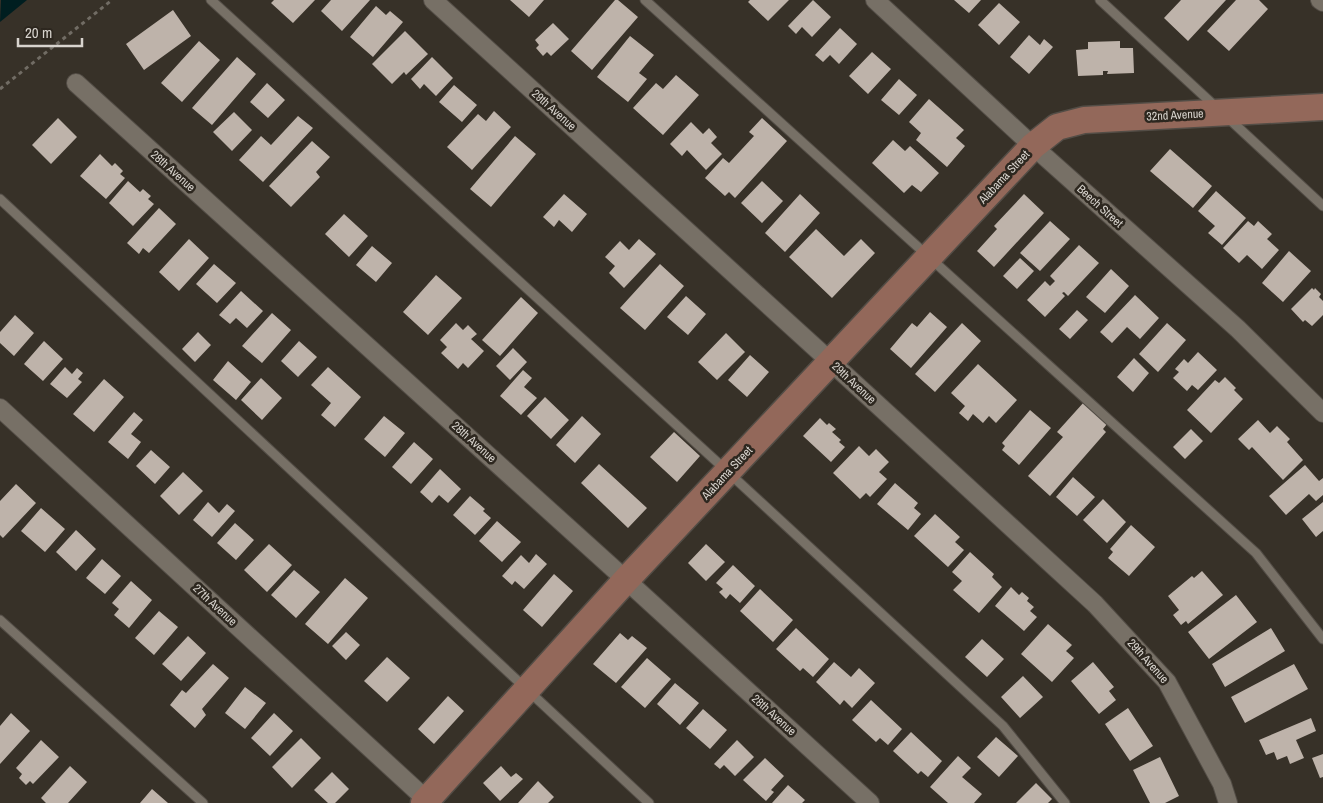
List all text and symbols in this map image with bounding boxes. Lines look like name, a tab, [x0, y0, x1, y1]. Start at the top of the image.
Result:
scale bar	[18, 15, 81, 47]
text: 20 m	[25, 22, 52, 43]
street label: 29th Avenue	[528, 86, 580, 134]
street label: 32nd Avenue	[1146, 106, 1204, 124]
street label: 28th Avenue	[147, 147, 199, 195]
street label: Alabama Street	[974, 147, 1033, 208]
street label: Beech Street	[1074, 181, 1127, 231]
street label: 29th Avenue	[829, 359, 879, 407]
street label: 28th Avenue	[448, 418, 500, 466]
street label: Alabama Street	[697, 443, 756, 504]
street label: 27th Avenue	[190, 581, 240, 629]
street label: 29th Avenue	[1124, 635, 1172, 687]
street label: 28th Avenue	[748, 691, 800, 739]

